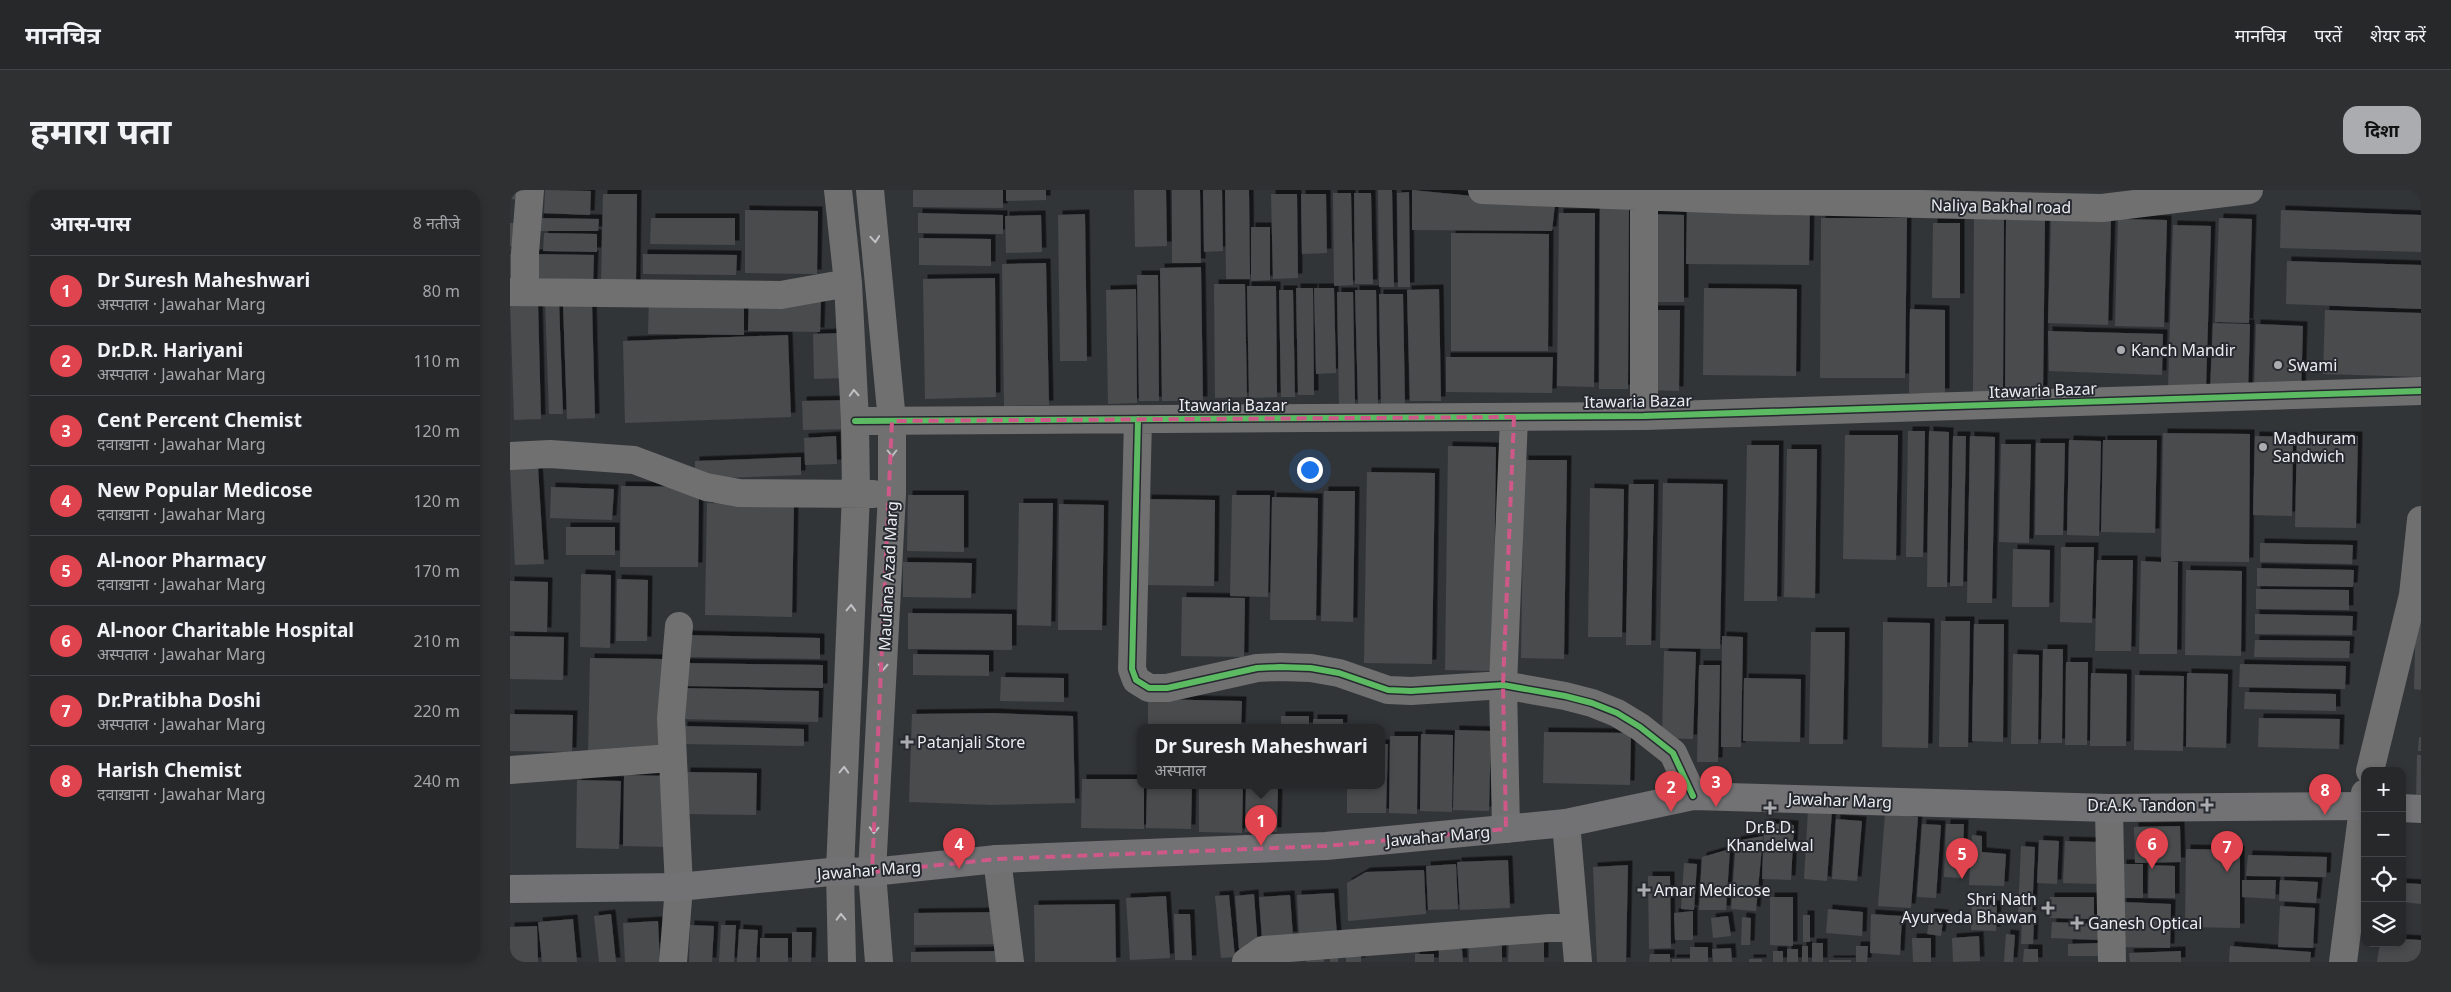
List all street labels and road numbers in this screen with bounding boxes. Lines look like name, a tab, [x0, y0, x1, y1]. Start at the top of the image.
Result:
street label: Naliya Bakhal road	[1931, 194, 2071, 218]
street label: Itawaria Bazar	[1989, 377, 2098, 403]
street label: Itawaria Bazar	[1584, 389, 1693, 413]
street label: Itawaria Bazar	[1179, 394, 1287, 416]
street label: Maulana Azad Marg	[873, 501, 903, 651]
street label: Jawahar Marg	[1785, 787, 1893, 813]
street label: Jawahar Marg	[1383, 820, 1491, 852]
street label: Jawahar Marg	[814, 855, 922, 885]

